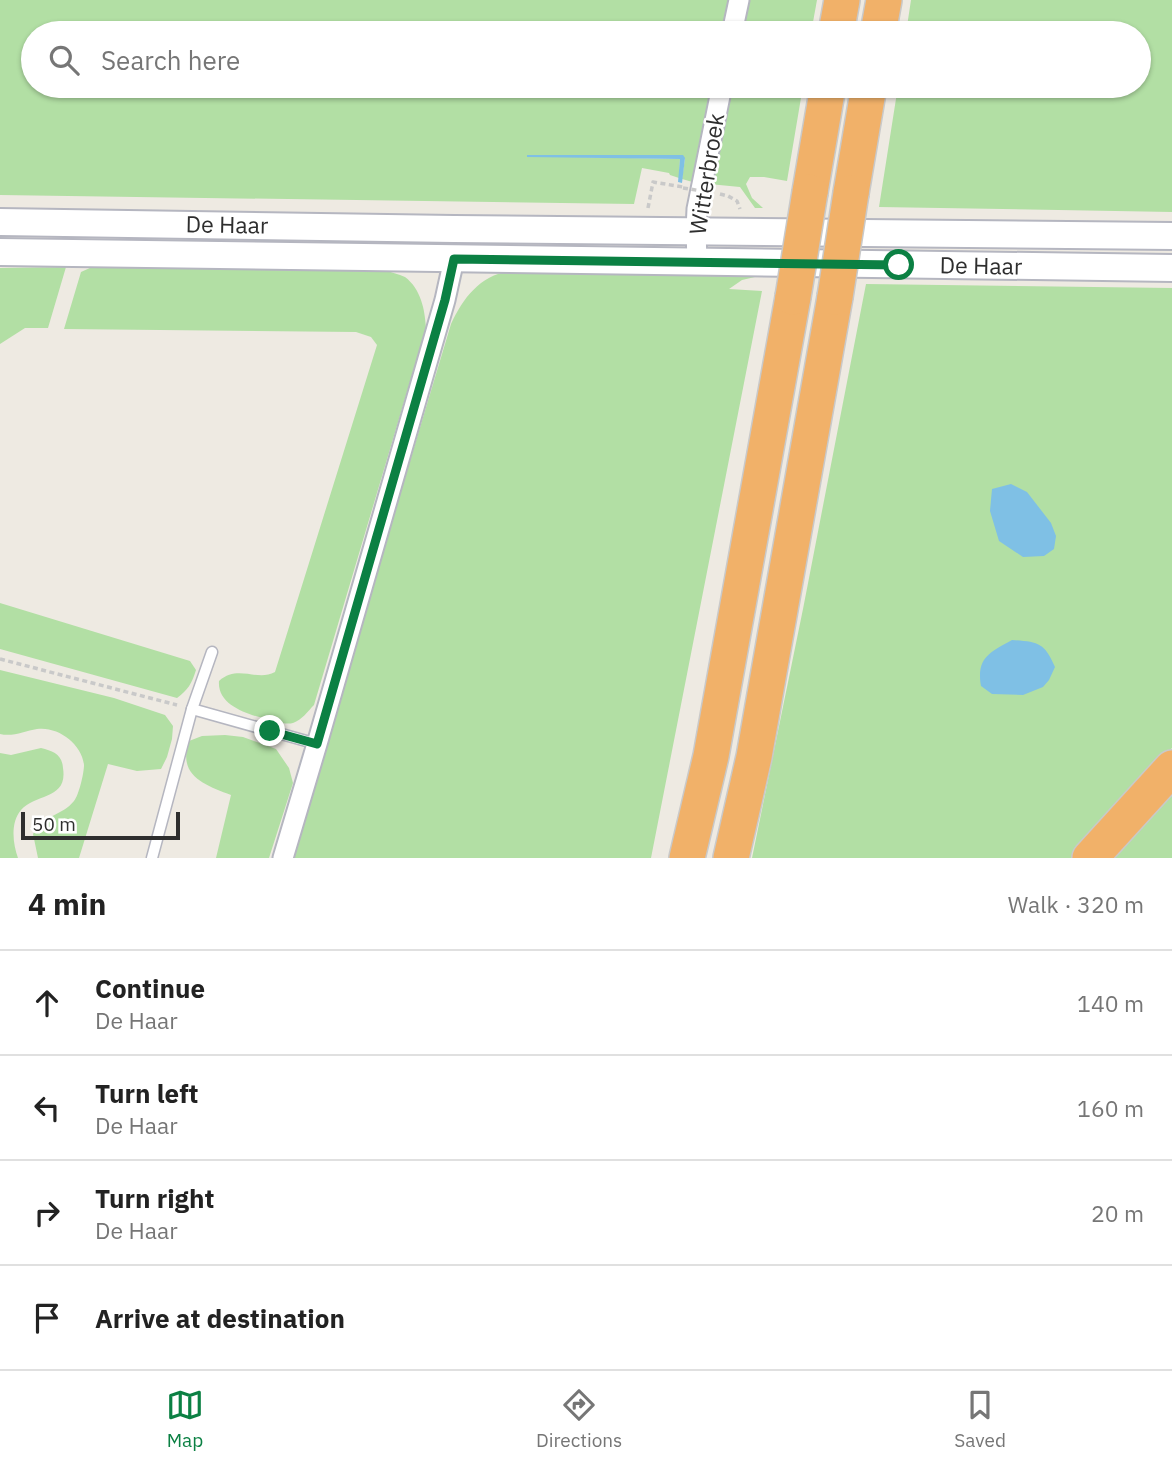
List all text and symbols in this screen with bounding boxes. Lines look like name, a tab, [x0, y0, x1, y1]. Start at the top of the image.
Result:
search box	[21, 21, 1151, 98]
icon: search	[45, 41, 83, 79]
text: Search here	[101, 43, 240, 77]
street label: Witterbroek	[682, 111, 730, 237]
street label: De Haar	[185, 208, 269, 240]
route start	[883, 249, 914, 280]
street label: De Haar	[939, 249, 1023, 281]
route end	[254, 715, 285, 746]
scale bar	[21, 809, 180, 841]
text: 50 m	[32, 812, 76, 836]
text: 4 min	[28, 884, 106, 923]
text: Walk · 320 m	[1008, 889, 1144, 919]
text: Continue	[95, 971, 205, 1005]
icon: ahead	[28, 984, 66, 1022]
text: 140 m	[1077, 988, 1144, 1018]
text: De Haar	[95, 1005, 178, 1035]
text: Turn left	[95, 1076, 198, 1110]
icon: left	[28, 1089, 66, 1127]
text: 160 m	[1077, 1093, 1144, 1123]
text: De Haar	[95, 1110, 178, 1140]
text: Turn right	[95, 1181, 214, 1215]
icon: right	[28, 1194, 66, 1232]
text: 20 m	[1091, 1198, 1144, 1228]
text: De Haar	[95, 1215, 178, 1245]
icon: arrive	[28, 1299, 66, 1337]
text: Arrive at destination	[95, 1301, 345, 1335]
tab: Map	[166, 1386, 204, 1452]
tab: Directions	[536, 1386, 622, 1452]
tab: Saved	[954, 1386, 1006, 1452]

